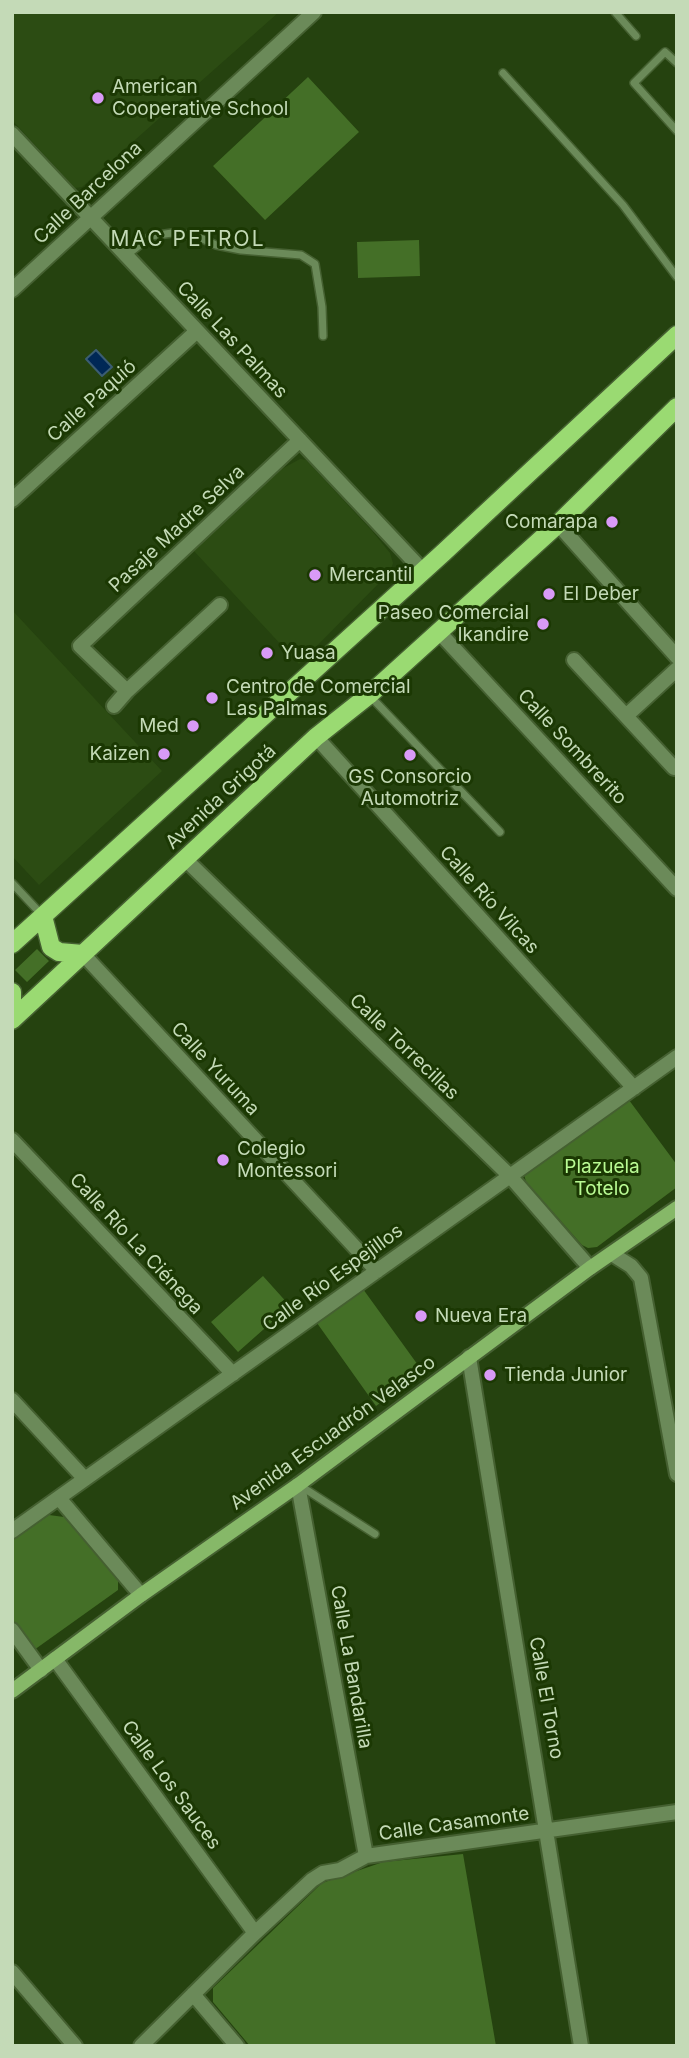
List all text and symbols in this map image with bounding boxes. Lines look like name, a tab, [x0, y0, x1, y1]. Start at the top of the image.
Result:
place label: American Cooperative School	[112, 76, 288, 120]
marker: American Cooperative School	[90, 90, 106, 106]
street label: Calle Barcelona	[29, 137, 147, 249]
district label: MAC PETROL	[112, 227, 264, 253]
street label: Calle Las Palmas	[172, 277, 292, 403]
street label: Calle Paquió	[43, 355, 141, 447]
street label: Pasaje Madre Selva	[105, 460, 249, 598]
place label: Comarapa	[505, 511, 598, 533]
marker: Comarapa	[604, 514, 620, 530]
place label: Mercantil	[329, 564, 412, 586]
marker: Mercantil	[307, 567, 323, 583]
place label: El Deber	[563, 583, 639, 605]
marker: El Deber	[541, 586, 557, 602]
place label: Paseo Comercial Ikandire	[378, 602, 529, 646]
marker: Paseo Comercial Ikandire	[535, 616, 551, 632]
place label: Yuasa	[281, 642, 336, 664]
marker: Yuasa	[259, 645, 275, 661]
place label: Centro de Comercial Las Palmas	[226, 676, 411, 720]
street label: Calle Sombrerito	[513, 685, 631, 809]
marker: Centro de Comercial Las Palmas	[204, 690, 220, 706]
place label: Med	[139, 715, 179, 737]
marker: Med	[185, 718, 201, 734]
street label: Avenida Grigotá	[161, 740, 281, 854]
place label: Kaizen	[89, 743, 150, 765]
marker: Kaizen	[156, 746, 172, 762]
marker: GS Consorcio Automotriz	[402, 747, 418, 763]
place label: GS Consorcio Automotriz	[348, 766, 472, 810]
street label: Calle Río Vilcas	[434, 841, 544, 959]
street label: Calle Torrecillas	[345, 989, 463, 1105]
street label: Calle Yuruma	[166, 1018, 264, 1120]
place label: Colegio Montessori	[237, 1138, 337, 1182]
marker: Colegio Montessori	[215, 1152, 231, 1168]
park label: Plazuela Totelo	[564, 1156, 640, 1200]
street label: Calle Río La Ciénega	[65, 1169, 207, 1319]
street label: Calle Río Espejillos	[258, 1219, 408, 1337]
place label: Nueva Era	[435, 1305, 527, 1327]
marker: Nueva Era	[413, 1308, 429, 1324]
street label: Avenida Escuadrón Velasco	[226, 1351, 440, 1515]
place label: Tienda Junior	[504, 1364, 627, 1386]
marker: Tienda Junior	[482, 1367, 498, 1383]
street label: Calle La Bandarilla	[325, 1584, 377, 1750]
street label: Calle El Torno	[524, 1635, 568, 1761]
street label: Calle Los Sauces	[117, 1716, 225, 1854]
street label: Calle Casamonte	[377, 1802, 531, 1846]

